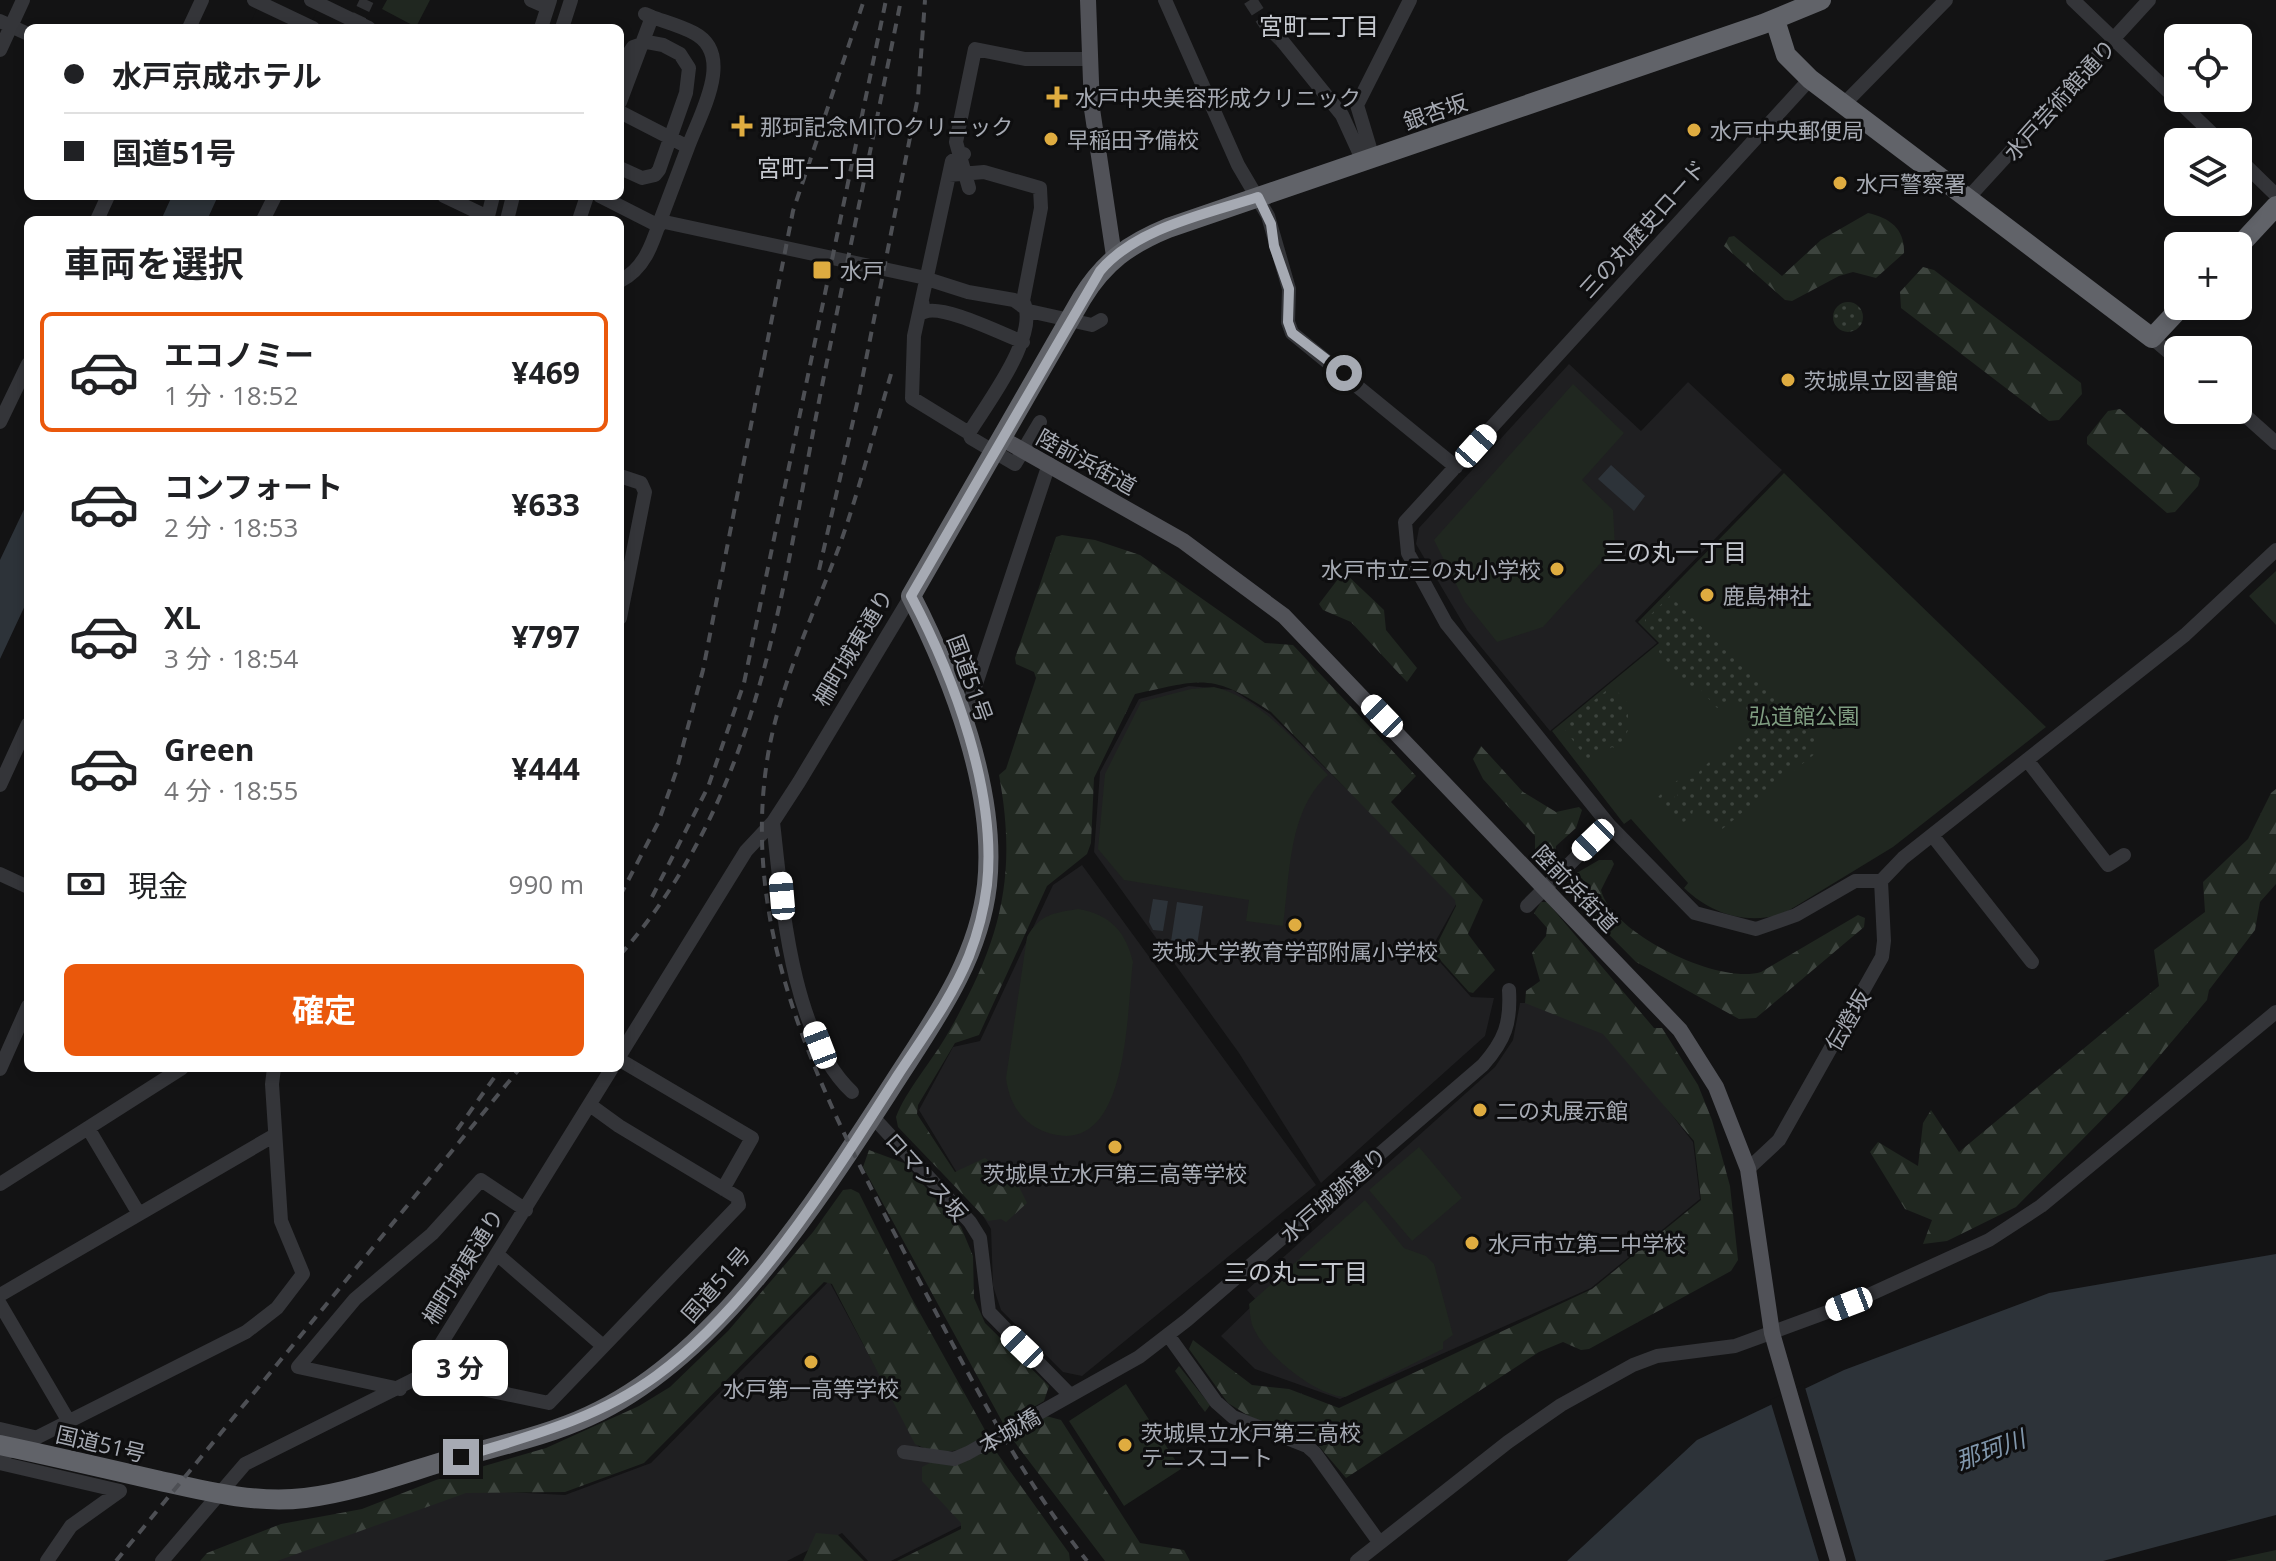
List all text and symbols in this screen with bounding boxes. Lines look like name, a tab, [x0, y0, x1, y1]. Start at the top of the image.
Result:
district label: 宮町二丁目	[1259, 9, 1379, 42]
map controls	[2164, 24, 2252, 424]
button: locate	[2164, 24, 2252, 112]
street label: 水戸芸術館通り	[1996, 32, 2122, 166]
text: 水戸京成ホテル	[112, 55, 322, 96]
place label: 水戸中央美容形成クリニック	[1075, 82, 1361, 112]
marker: 水戸中央美容形成クリニック	[1046, 86, 1068, 108]
street label: 銀杏坂	[1399, 86, 1471, 136]
place label: 那珂記念MITOクリニック	[760, 111, 1013, 141]
marker: 那珂記念MITOクリニック	[731, 115, 753, 137]
place label: 水戸中央郵便局	[1710, 115, 1864, 145]
marker: 水戸中央郵便局	[1685, 121, 1703, 139]
place label: 早稲田予備校	[1067, 124, 1199, 154]
button: layers	[2164, 128, 2252, 216]
marker: 早稲田予備校	[1042, 130, 1060, 148]
text: 国道51号	[112, 132, 236, 173]
district label: 宮町一丁目	[757, 151, 877, 184]
street label: 三の丸歴史ロード	[1572, 153, 1712, 303]
place label: 水戸警察署	[1856, 168, 1966, 198]
marker: 水戸警察署	[1831, 174, 1849, 192]
button: +	[2164, 232, 2252, 320]
text: 車両を選択	[64, 239, 244, 288]
place label: 水戸	[840, 255, 884, 285]
marker: 水戸	[811, 259, 833, 281]
text: エコノミー	[164, 334, 314, 375]
icon: car	[68, 336, 140, 408]
button: −	[2164, 336, 2252, 424]
text: ¥469	[511, 352, 580, 393]
route start	[1326, 355, 1362, 391]
place label: 茨城県立図書館	[1804, 365, 1958, 395]
marker: 茨城県立図書館	[1779, 371, 1797, 389]
text: 1 分 · 18:52	[164, 377, 298, 413]
car	[1451, 420, 1501, 472]
street label: 陸前浜街道	[1032, 421, 1142, 501]
text: コンフォート	[164, 466, 343, 507]
icon: car	[68, 468, 140, 540]
text: ¥633	[511, 484, 580, 525]
text: 2 分 · 18:53	[164, 509, 298, 545]
district label: 三の丸一丁目	[1603, 535, 1747, 568]
place label: 水戸市立三の丸小学校	[1321, 554, 1541, 584]
marker: 水戸市立三の丸小学校	[1548, 560, 1566, 578]
place label: 鹿島神社	[1723, 580, 1811, 610]
street label: 柵町城東通り	[805, 583, 899, 711]
marker: 鹿島神社	[1698, 586, 1716, 604]
text: XL	[164, 597, 201, 638]
icon: car	[68, 600, 140, 672]
text: ¥797	[511, 616, 580, 657]
street label: 国道51号	[941, 630, 1001, 726]
text: 3 分 · 18:54	[164, 640, 298, 676]
car	[1357, 690, 1407, 742]
park label: 弘道館公園	[1749, 700, 1859, 730]
text: Green	[164, 729, 255, 770]
icon: car	[68, 732, 140, 804]
text: ¥444	[511, 748, 580, 789]
text: 4 分 · 18:55	[164, 772, 298, 808]
car	[1567, 815, 1619, 865]
street label: 陸前浜街道	[1527, 838, 1625, 938]
icon: cash	[64, 862, 108, 906]
text: 現金	[128, 865, 188, 906]
text: 990 m	[509, 866, 584, 902]
car	[768, 871, 796, 921]
marker: 茨城大学教育学部附属小学校	[1286, 916, 1304, 934]
place label: 茨城大学教育学部附属小学校	[1152, 936, 1438, 966]
button: 確定	[64, 964, 584, 1056]
street label: 伝燈坂	[1818, 984, 1876, 1056]
car	[800, 1018, 840, 1072]
place label: 二の丸展示館	[1496, 1095, 1628, 1125]
marker: 二の丸展示館	[1471, 1101, 1489, 1119]
street label: ロマンス坂	[879, 1125, 975, 1227]
marker: 茨城県立水戸第三高等学校	[1106, 1138, 1124, 1156]
street label: 水戸城跡通り	[1273, 1139, 1393, 1249]
place label: 茨城県立水戸第三高等学校	[983, 1158, 1247, 1188]
street label: 柵町城東通り	[414, 1202, 510, 1330]
place label: 水戸市立第二中学校	[1488, 1228, 1686, 1258]
marker: 水戸市立第二中学校	[1463, 1234, 1481, 1252]
street label: 国道51号	[674, 1240, 756, 1328]
district label: 三の丸二丁目	[1224, 1255, 1368, 1288]
car	[1822, 1284, 1876, 1324]
car	[996, 1322, 1048, 1372]
callout: 3 分	[413, 1341, 509, 1397]
text: 3 分	[436, 1350, 484, 1386]
marker: 水戸第一高等学校	[802, 1353, 820, 1371]
place label: 水戸第一高等学校	[723, 1373, 899, 1403]
street label: 本城橋	[973, 1401, 1045, 1459]
place label: 茨城県立水戸第三高校 テニスコート	[1141, 1417, 1361, 1472]
street label: 国道51号	[53, 1418, 149, 1468]
water label: 那珂川	[1951, 1420, 2032, 1477]
marker: 茨城県立水戸第三高校 テニスコート	[1116, 1436, 1134, 1454]
route end	[443, 1439, 479, 1475]

